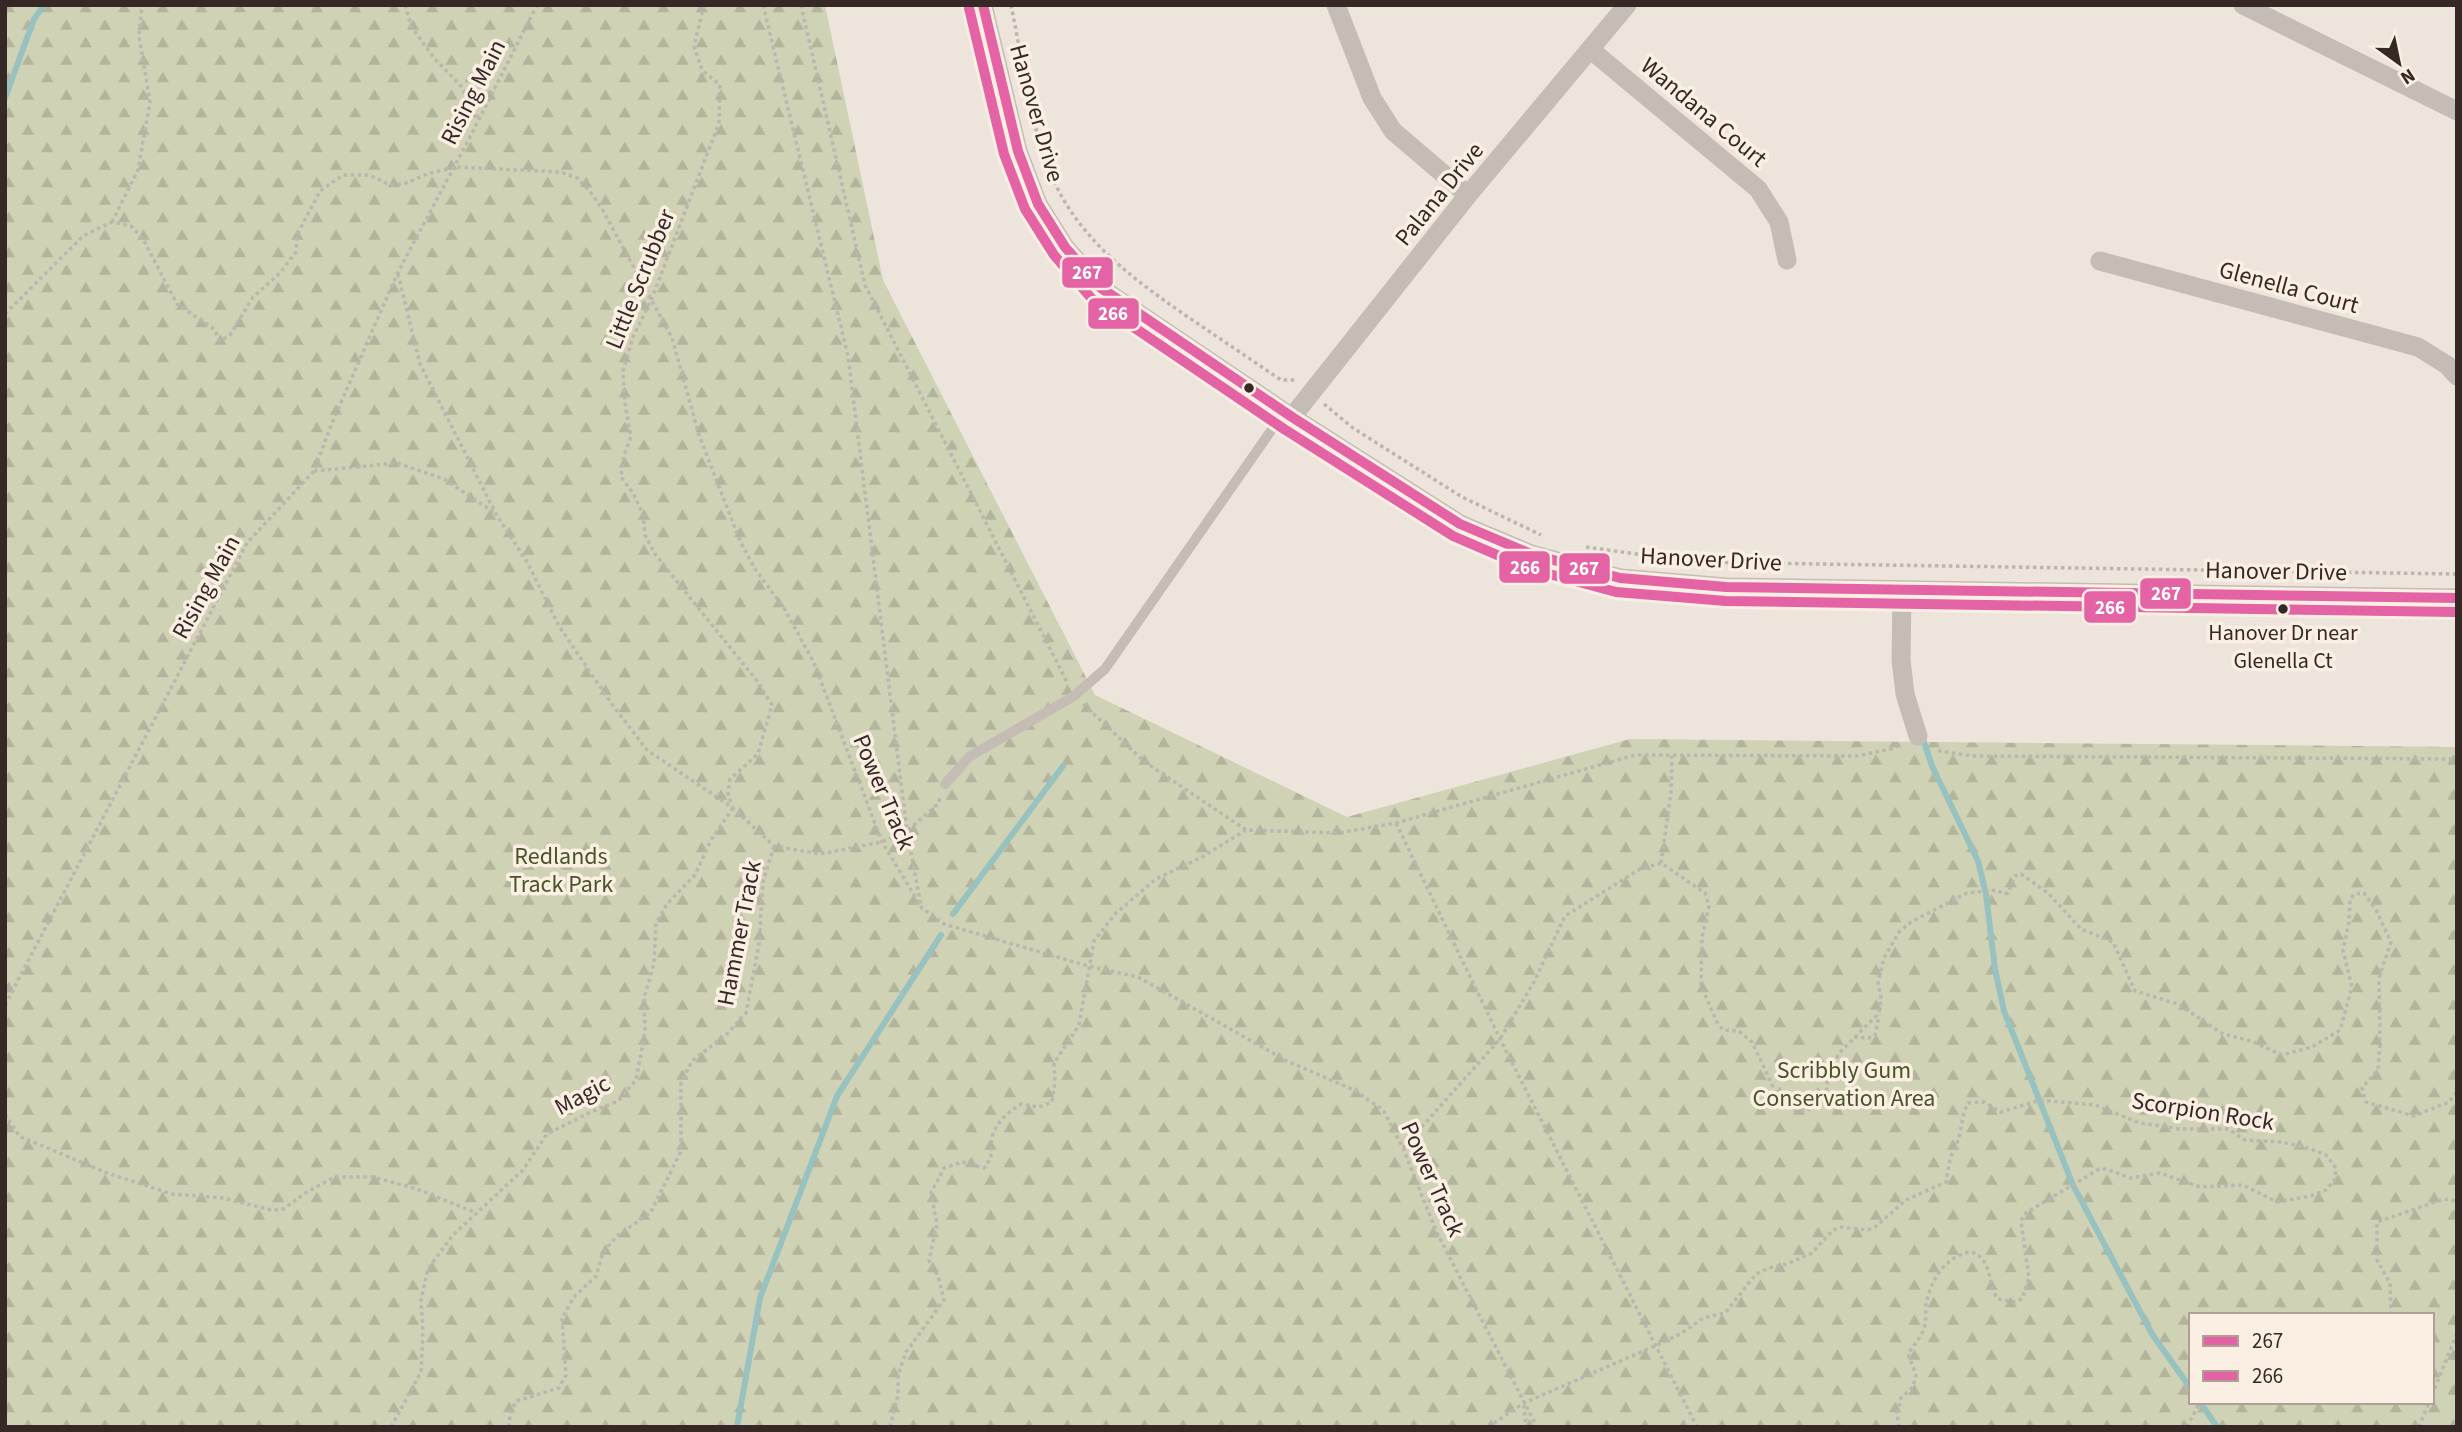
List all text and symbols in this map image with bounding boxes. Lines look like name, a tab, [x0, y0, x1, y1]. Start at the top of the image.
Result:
north arrow	[2364, 28, 2434, 98]
street label: Rising Main	[432, 33, 515, 151]
street label: Hanover Drive	[1000, 40, 1073, 186]
street label: Wandana Court	[1633, 49, 1774, 176]
text: N	[2395, 61, 2420, 91]
street label: Palana Drive	[1386, 135, 1492, 254]
street label: Little Scrubber	[597, 203, 685, 354]
street label: Glenella Court	[2215, 252, 2363, 323]
line badge: 267	[1061, 256, 1114, 289]
text: 267	[1072, 260, 1102, 287]
line badge: 266	[1087, 297, 1140, 330]
text: 266	[1098, 301, 1128, 328]
unlabelled marker	[1242, 381, 1256, 395]
street label: Rising Main	[163, 529, 249, 646]
street label: Hanover Drive	[1639, 538, 1783, 581]
line badge: 266	[1498, 550, 1551, 584]
line badge: 267	[1558, 552, 1611, 585]
street label: Hanover Drive	[2205, 553, 2347, 590]
text: 266	[1510, 555, 1540, 582]
text: 267	[1569, 556, 1599, 583]
line badge: 267	[2139, 577, 2192, 610]
text: 267	[2151, 581, 2181, 608]
line badge: 266	[2083, 590, 2137, 624]
text: 266	[2095, 595, 2125, 622]
marker: Hanover Dr near Glenella Ct	[2276, 602, 2290, 616]
place label: Hanover Dr near Glenella Ct	[2208, 617, 2358, 677]
street label: Power Track	[843, 729, 924, 856]
park label: Redlands Track Park	[509, 839, 613, 902]
street label: Hammer Track	[708, 857, 771, 1009]
park label: Scribbly Gum Conservation Area	[1753, 1053, 1935, 1116]
street label: Magic	[548, 1066, 616, 1125]
street label: Scorpion Rock	[2129, 1083, 2277, 1140]
street label: Power Track	[1392, 1116, 1474, 1242]
legend	[2189, 1313, 2434, 1404]
text: 267	[2252, 1326, 2283, 1356]
text: 266	[2252, 1361, 2283, 1391]

